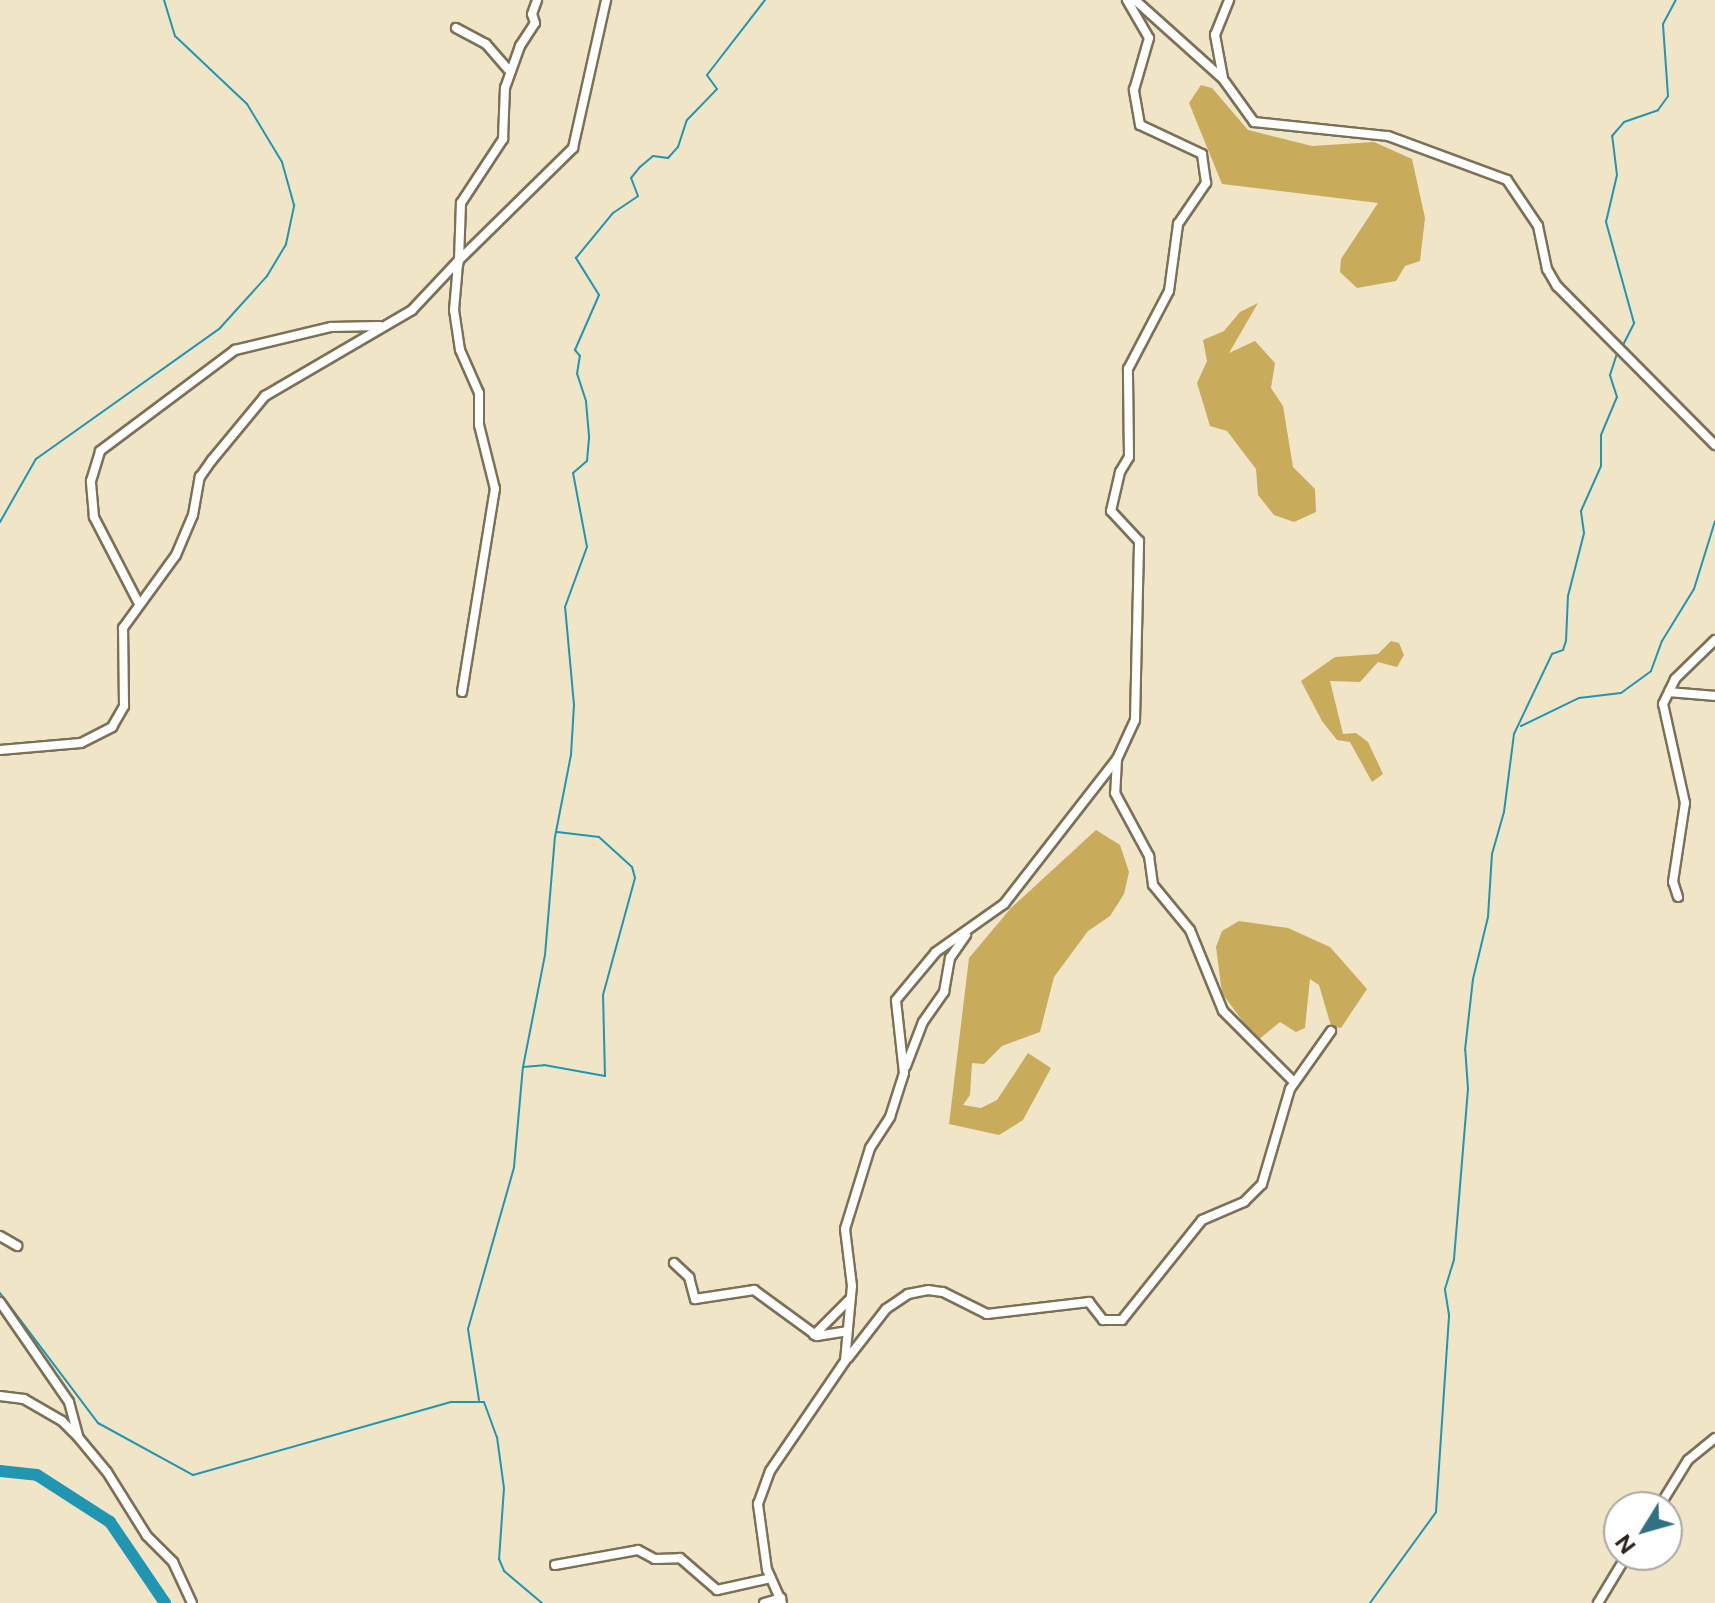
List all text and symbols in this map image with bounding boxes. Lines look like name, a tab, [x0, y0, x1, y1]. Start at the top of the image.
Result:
north arrow	[1603, 1491, 1683, 1571]
text: N	[1610, 1530, 1641, 1559]

